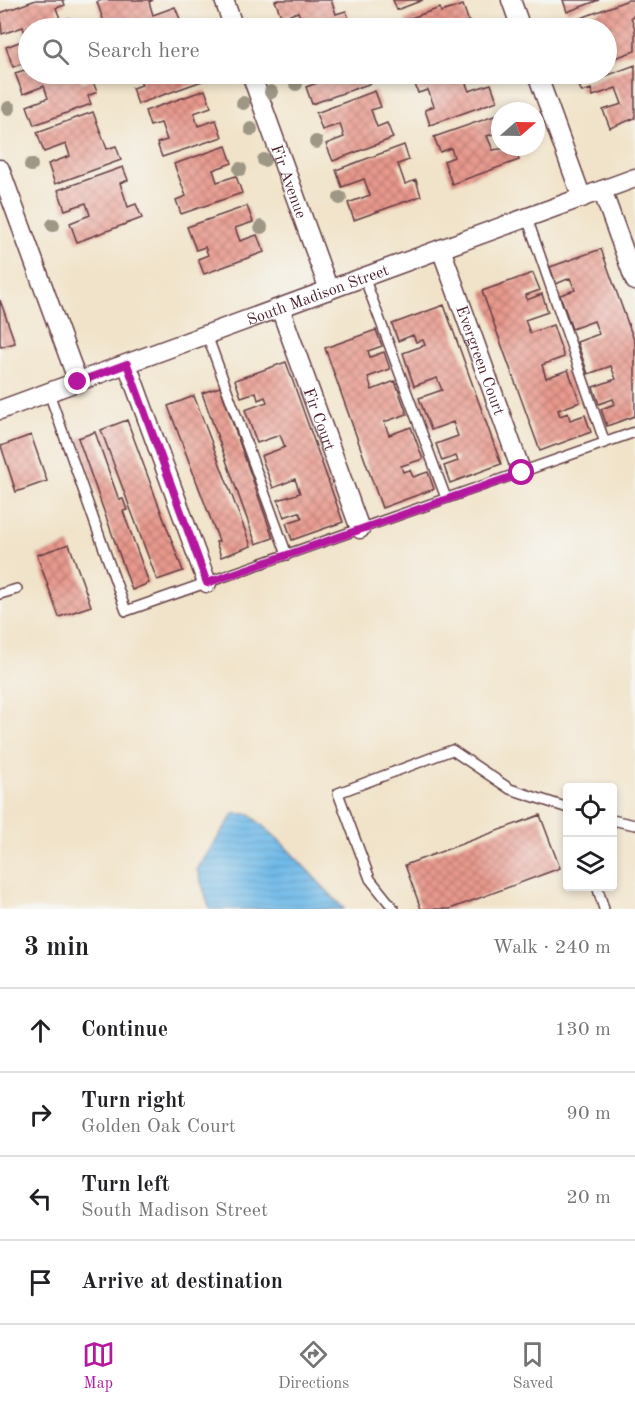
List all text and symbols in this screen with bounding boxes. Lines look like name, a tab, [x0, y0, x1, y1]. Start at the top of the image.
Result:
search box	[18, 18, 617, 84]
icon: search	[39, 35, 72, 68]
text: Search here	[87, 40, 200, 62]
north arrow	[491, 102, 545, 156]
street label: Fir Avenue	[267, 143, 308, 221]
street label: South Madison Street	[245, 263, 392, 329]
street label: Evergreen Court	[452, 304, 506, 418]
route end	[64, 368, 90, 394]
street label: Fir Court	[300, 386, 337, 454]
route start	[508, 459, 534, 485]
map controls	[563, 783, 617, 891]
button: locate	[563, 783, 617, 837]
button: layers	[563, 837, 617, 891]
text: 3 min	[24, 935, 89, 961]
text: Walk · 240 m	[492, 938, 611, 958]
icon: ahead	[24, 1014, 57, 1047]
text: Continue	[81, 1019, 168, 1041]
text: 130 m	[555, 1020, 611, 1040]
text: Turn right	[81, 1090, 185, 1112]
icon: right	[24, 1098, 57, 1131]
text: 90 m	[566, 1104, 611, 1124]
text: Golden Oak Court	[81, 1117, 236, 1137]
text: Turn left	[81, 1174, 170, 1196]
icon: left	[24, 1182, 57, 1215]
text: 20 m	[566, 1188, 611, 1208]
text: South Madison Street	[81, 1201, 268, 1221]
icon: arrive	[24, 1266, 57, 1299]
text: Arrive at destination	[81, 1271, 283, 1293]
tab: Map	[82, 1338, 115, 1394]
tab: Directions	[278, 1338, 349, 1394]
tab: Saved	[513, 1338, 553, 1394]

